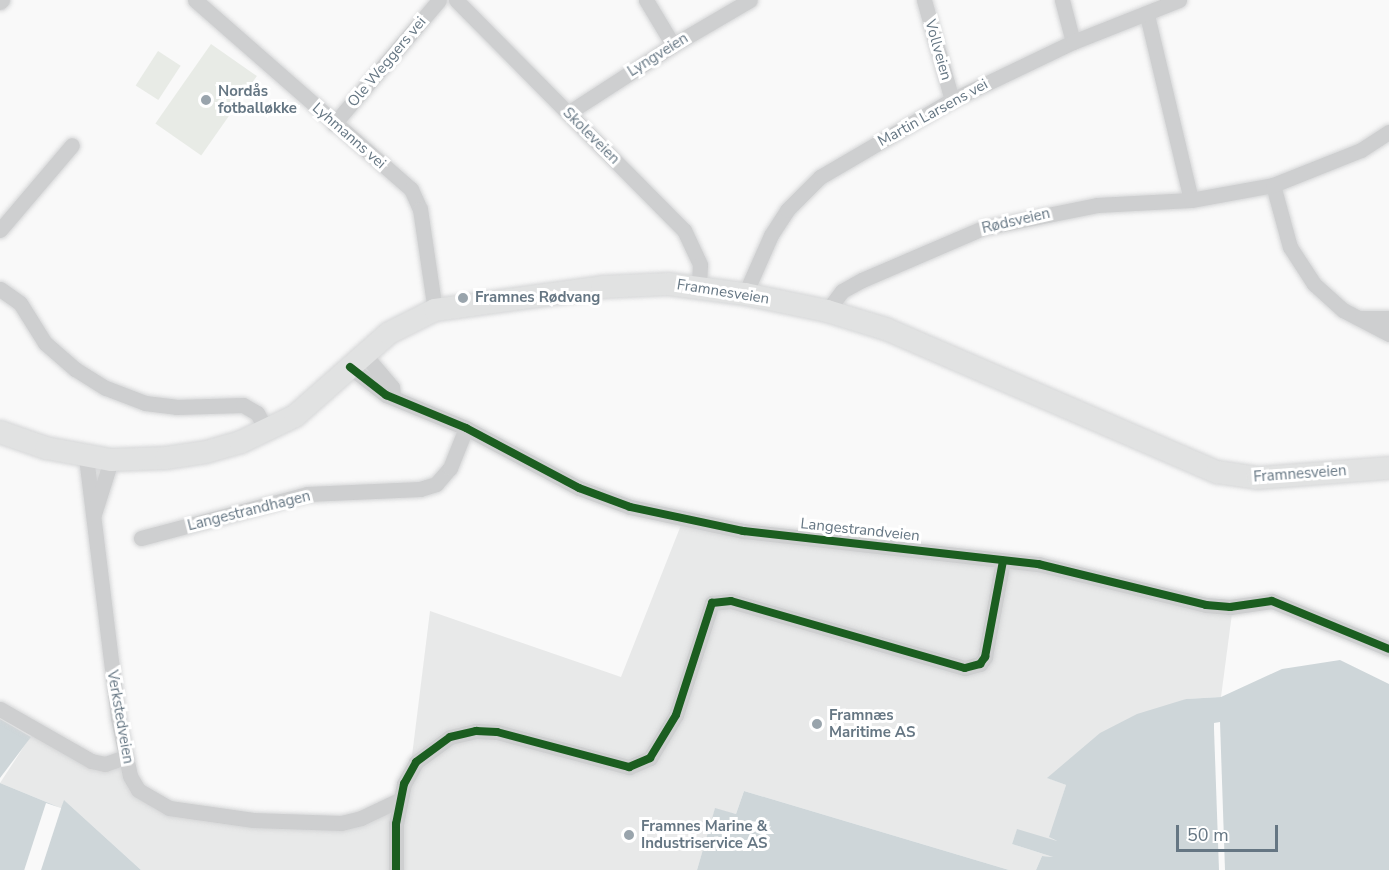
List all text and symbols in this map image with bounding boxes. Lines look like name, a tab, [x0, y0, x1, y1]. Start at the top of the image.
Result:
street label: Ole Weggers vei	[344, 13, 430, 111]
street label: Vollveien	[921, 18, 955, 82]
street label: Lyngveien	[624, 29, 692, 81]
street label: Martin Larsens vei	[875, 75, 991, 151]
place label: Nordås fotballøkke	[218, 82, 297, 117]
marker: Nordås fotballøkke	[199, 93, 213, 107]
street label: Lyhmanns vei	[308, 99, 390, 173]
street label: Skoleveien	[559, 104, 623, 168]
street label: Rødsveien	[980, 204, 1052, 238]
street label: Framnesveien	[676, 276, 770, 308]
place label: Framnes Rødvang	[475, 289, 600, 307]
marker: Framnes Rødvang	[456, 291, 470, 305]
street label: Framnesveien	[1253, 462, 1347, 486]
street label: Langestrandhagen	[186, 487, 312, 535]
street label: Langestrandveien	[799, 515, 921, 545]
street label: Verkstedveien	[103, 669, 137, 765]
place label: Framnæs Maritime AS	[829, 706, 915, 741]
marker: Framnæs Maritime AS	[810, 717, 824, 731]
scale bar	[1179, 813, 1281, 851]
place label: Framnes Marine & Industriservice AS	[641, 817, 768, 852]
text: 50 m	[1187, 823, 1229, 847]
marker: Framnes Marine & Industriservice AS	[622, 828, 636, 842]

